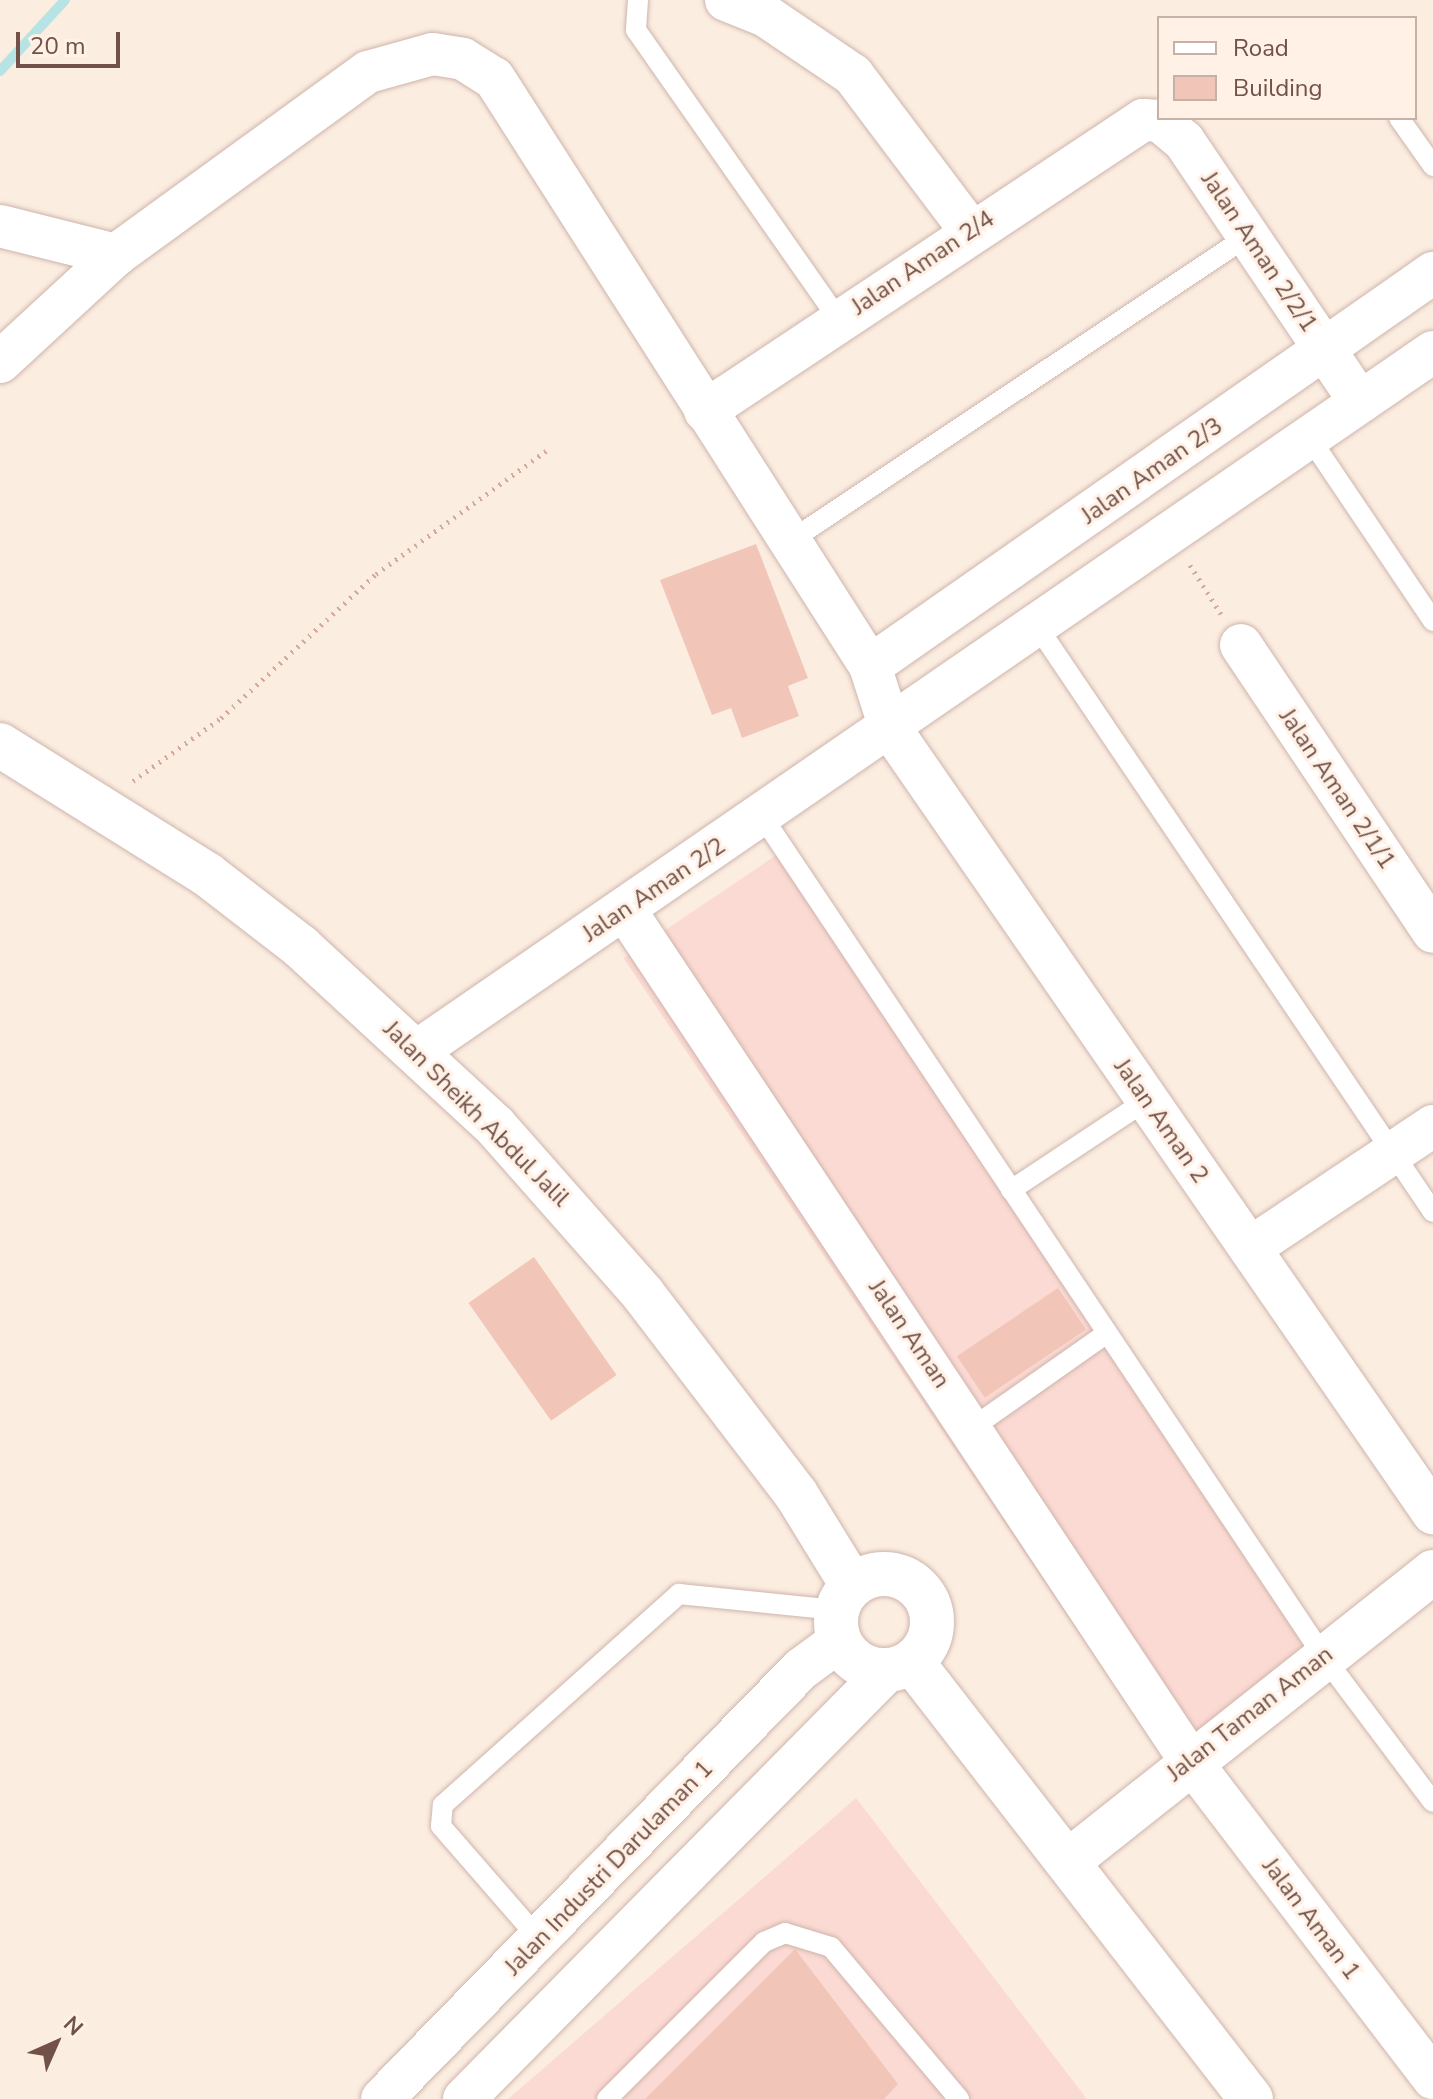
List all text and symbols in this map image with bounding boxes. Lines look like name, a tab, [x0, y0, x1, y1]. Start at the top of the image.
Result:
scale bar	[20, 16, 124, 66]
legend	[1157, 16, 1417, 120]
text: 20 m	[30, 30, 86, 62]
text: Road	[1233, 32, 1289, 64]
text: Building	[1233, 72, 1323, 104]
street label: Jalan Aman 2/2/1	[1195, 166, 1323, 338]
street label: Jalan Aman 2/4	[846, 205, 1000, 321]
street label: Jalan Aman 2/3	[1076, 412, 1228, 530]
street label: Jalan Aman 2/1/1	[1273, 703, 1401, 875]
street label: Jalan Aman 2/2	[577, 832, 731, 948]
street label: Jalan Sheikh Abdul Jalil	[377, 1015, 575, 1213]
street label: Jalan Aman 2	[1108, 1053, 1214, 1189]
street label: Jalan Aman	[862, 1274, 956, 1394]
street label: Jalan Taman Aman	[1161, 1640, 1339, 1788]
street label: Jalan Industri Darulaman 1	[499, 1755, 719, 1981]
street label: Jalan Aman 1	[1256, 1852, 1366, 1986]
north arrow	[16, 2003, 96, 2083]
text: N	[57, 2010, 89, 2042]

